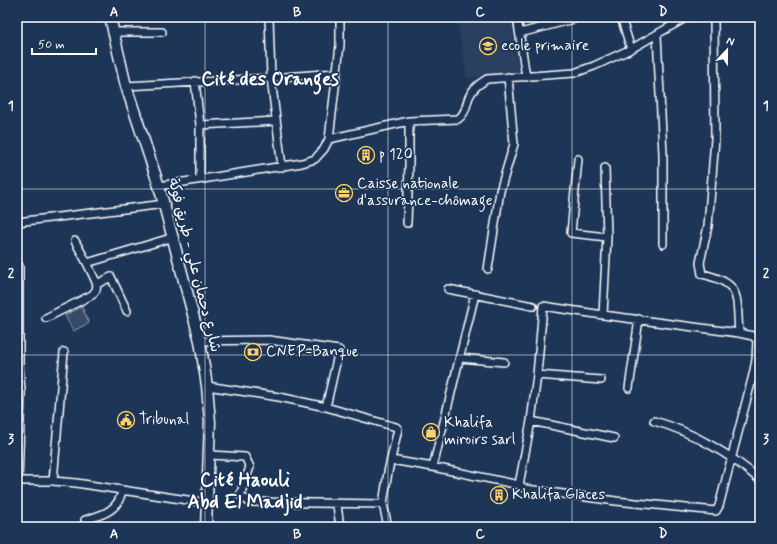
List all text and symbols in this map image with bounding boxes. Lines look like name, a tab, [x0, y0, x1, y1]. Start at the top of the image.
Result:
text: A	[110, 4, 118, 21]
text: B	[293, 4, 302, 21]
text: C	[475, 4, 485, 21]
text: D	[659, 4, 668, 21]
scale bar	[32, 30, 96, 56]
north arrow	[707, 30, 747, 70]
text: N	[724, 34, 736, 50]
school or university icon: ecole primaire	[478, 36, 498, 56]
place label: ecole primaire	[501, 36, 589, 56]
text: 50 m	[38, 37, 65, 53]
district label: Cité des Oranges	[201, 67, 339, 95]
text: 1	[8, 98, 14, 115]
text: 1	[763, 98, 769, 115]
building icon: p 120	[356, 145, 376, 165]
place label: p 120	[379, 145, 413, 165]
place label: Caisse nationale d'assurance-chômage	[357, 174, 493, 212]
street label: شارع دحمان علي - طريق فوكة	[161, 176, 225, 355]
office icon: Caisse nationale d'assurance-chômage	[334, 183, 354, 203]
text: 2	[8, 265, 15, 282]
text: 2	[763, 265, 770, 282]
bank icon: CNEP-Banque	[243, 342, 263, 362]
place label: CNEP-Banque	[266, 342, 359, 362]
public building icon: Tribunal	[116, 410, 136, 430]
place label: Tribunal	[139, 410, 189, 430]
place label: Khalifa miroirs sarl	[444, 413, 516, 450]
shop icon: Khalifa miroirs sarl	[421, 422, 441, 442]
text: 3	[8, 431, 14, 448]
text: 3	[763, 431, 769, 448]
district label: Cité Haouli Abd El Madjid	[188, 468, 303, 516]
building icon: Khalifa Glaces	[489, 485, 509, 505]
place label: Khalifa Glaces	[512, 485, 606, 505]
text: A	[110, 526, 118, 543]
text: B	[293, 526, 302, 543]
text: C	[475, 526, 485, 543]
text: D	[659, 526, 668, 543]

